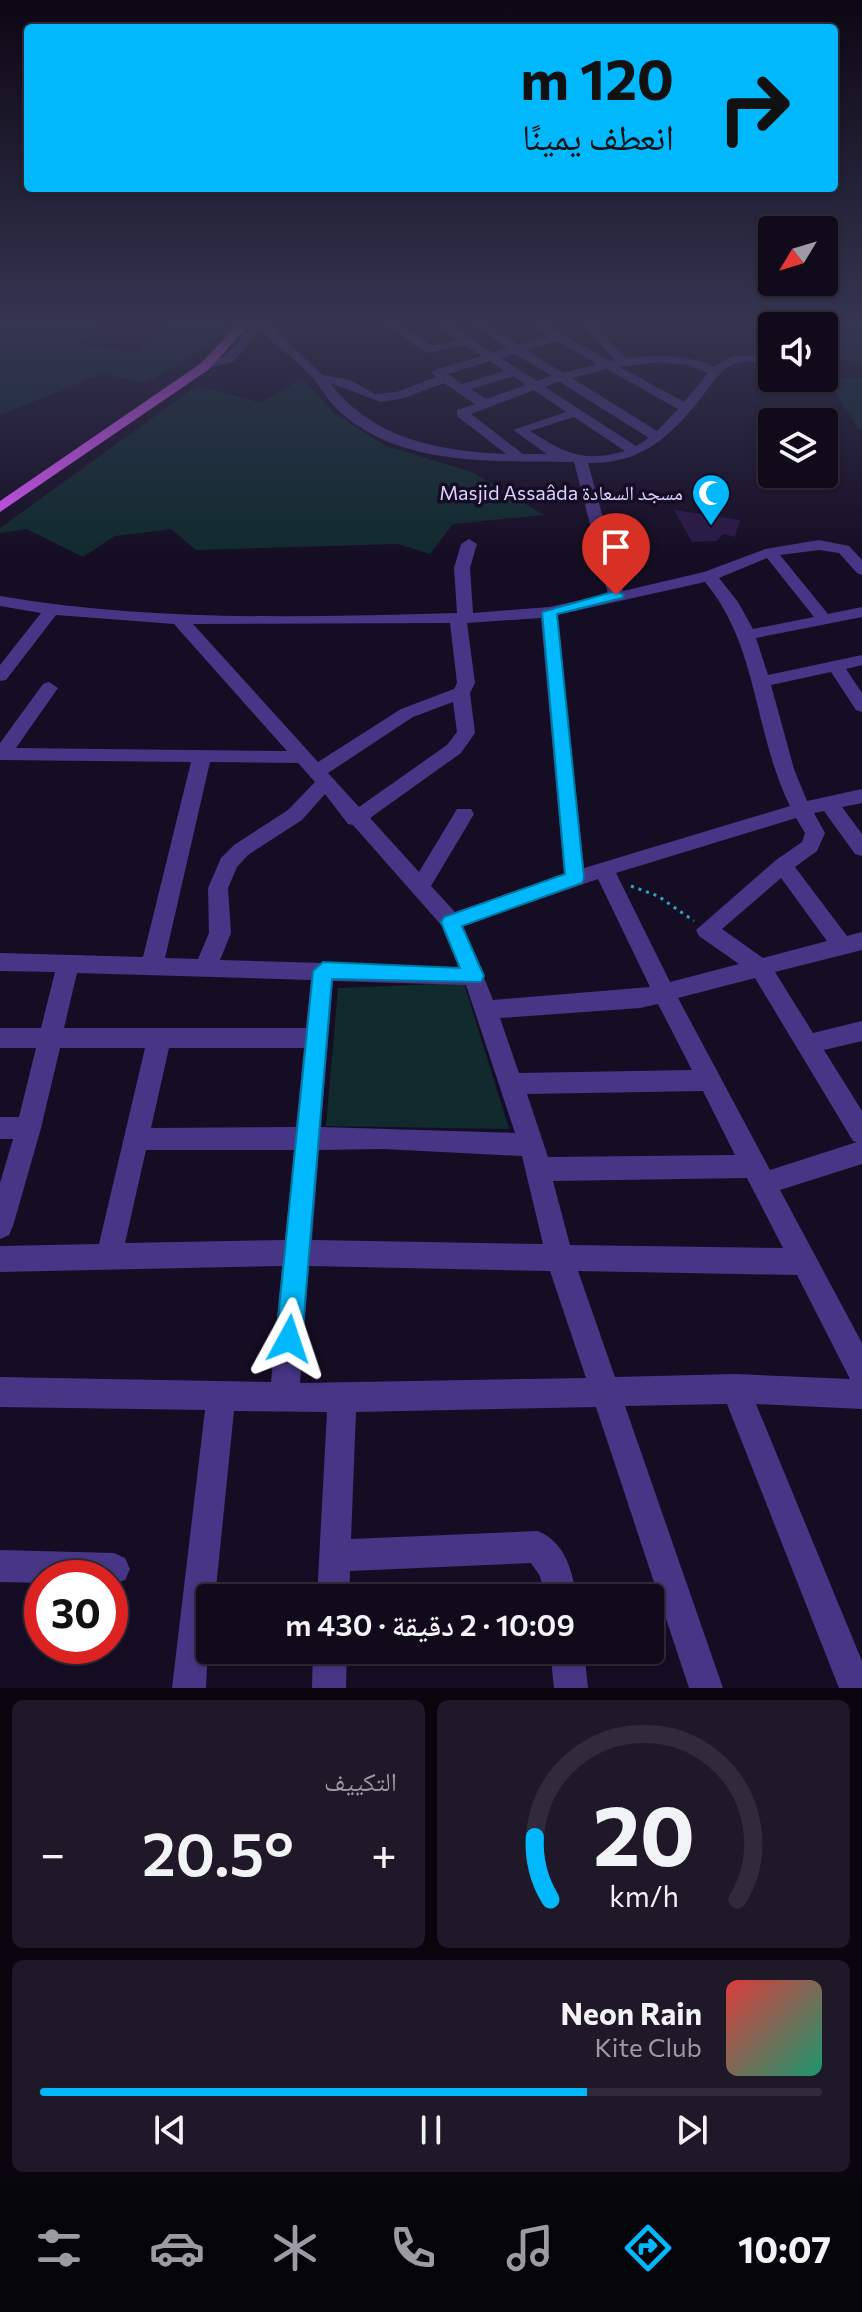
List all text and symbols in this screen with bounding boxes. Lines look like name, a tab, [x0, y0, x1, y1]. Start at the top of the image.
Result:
text: 120 m	[520, 43, 674, 112]
icon: right	[702, 56, 806, 160]
text: انعطف يمينًا	[522, 113, 674, 157]
north arrow	[758, 216, 838, 296]
map controls	[758, 216, 838, 488]
button: sound	[758, 312, 838, 392]
button: layers	[758, 408, 838, 488]
mosque icon: Masjid Assaâda مسجد السعادة	[690, 472, 732, 527]
place label: Masjid Assaâda مسجد السعادة	[439, 480, 683, 504]
pin	[582, 513, 650, 595]
icon: arrive	[594, 525, 638, 569]
position arrow	[247, 1297, 331, 1381]
speed limit sign: 30	[24, 1560, 128, 1664]
text: 10:09 · 2 دقيقة · 430 m	[285, 1605, 575, 1642]
text: التكييف	[324, 1765, 397, 1796]
text: 20	[592, 1781, 695, 1883]
text: 20.5°	[142, 1815, 294, 1888]
text: −	[40, 1825, 65, 1879]
text: +	[371, 1825, 397, 1879]
text: km/h	[609, 1878, 678, 1913]
text: Neon Rain	[561, 1994, 702, 2031]
text: Kite Club	[594, 2031, 702, 2062]
icon: previous	[148, 2108, 192, 2152]
icon: pause	[409, 2108, 453, 2152]
icon: next	[670, 2108, 714, 2152]
icon: filters	[31, 2220, 87, 2276]
icon: car	[149, 2220, 205, 2276]
icon: climate	[267, 2220, 323, 2276]
icon: phone	[385, 2220, 441, 2276]
icon: music	[502, 2220, 558, 2276]
icon: directions	[620, 2220, 676, 2276]
text: 10:07	[738, 2226, 831, 2270]

